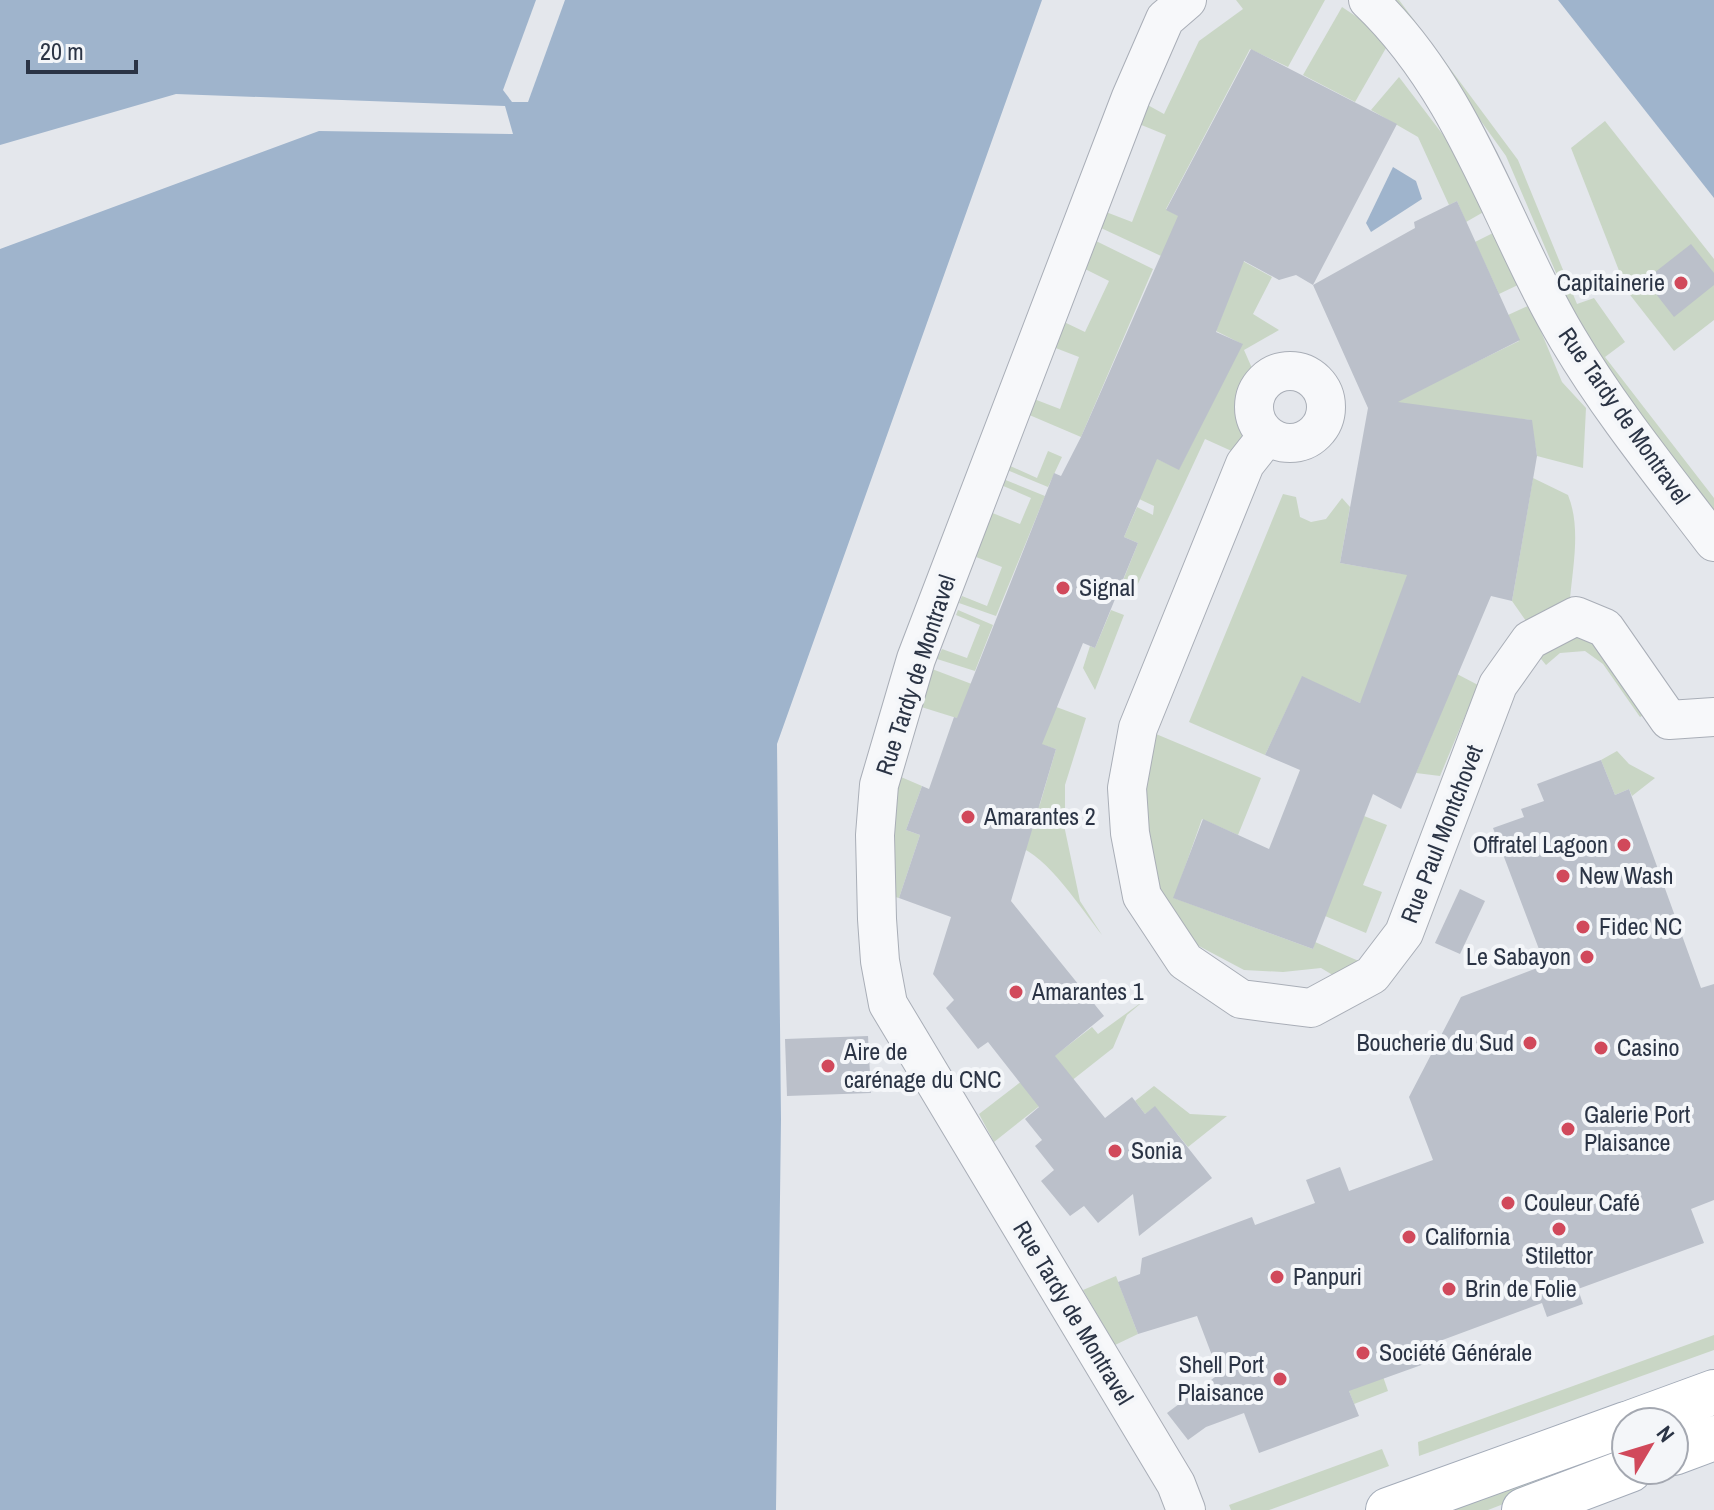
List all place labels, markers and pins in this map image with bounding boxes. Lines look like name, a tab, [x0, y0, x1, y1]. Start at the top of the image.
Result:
place label: Capitainerie	[1557, 266, 1665, 298]
marker: Capitainerie	[1672, 274, 1690, 292]
place label: Signal	[1079, 571, 1135, 603]
marker: Signal	[1054, 579, 1072, 597]
place label: Amarantes 2	[983, 800, 1096, 832]
marker: Amarantes 2	[959, 808, 977, 826]
place label: Offratel Lagoon	[1473, 828, 1608, 860]
marker: Offratel Lagoon	[1615, 836, 1633, 854]
place label: New Wash	[1579, 859, 1673, 891]
marker: New Wash	[1554, 867, 1572, 885]
place label: Fidec NC	[1599, 910, 1682, 942]
marker: Fidec NC	[1574, 918, 1592, 936]
place label: Le Sabayon	[1466, 940, 1571, 972]
marker: Le Sabayon	[1578, 948, 1596, 966]
place label: Amarantes 1	[1031, 975, 1144, 1007]
marker: Amarantes 1	[1007, 983, 1025, 1001]
place label: Boucherie du Sud	[1356, 1026, 1514, 1058]
place label: Casino	[1617, 1031, 1679, 1063]
marker: Boucherie du Sud	[1521, 1034, 1539, 1052]
place label: Aire de carénage du CNC	[843, 1035, 1002, 1095]
marker: Casino	[1592, 1039, 1610, 1057]
marker: Aire de carénage du CNC	[819, 1057, 837, 1075]
place label: Galerie Port Plaisance	[1584, 1098, 1691, 1158]
marker: Galerie Port Plaisance	[1559, 1120, 1577, 1138]
place label: Sonia	[1131, 1134, 1182, 1166]
marker: Sonia	[1106, 1142, 1124, 1160]
place label: Couleur Café	[1524, 1186, 1640, 1218]
marker: Couleur Café	[1499, 1194, 1517, 1212]
place label: California	[1425, 1220, 1510, 1252]
marker: Stilettor	[1550, 1220, 1568, 1238]
marker: California	[1400, 1228, 1418, 1246]
place label: Stilettor	[1525, 1239, 1593, 1271]
place label: Panpuri	[1293, 1260, 1362, 1292]
marker: Panpuri	[1268, 1268, 1286, 1286]
place label: Brin de Folie	[1465, 1272, 1577, 1304]
marker: Brin de Folie	[1440, 1280, 1458, 1298]
place label: Société Générale	[1379, 1336, 1532, 1368]
marker: Société Générale	[1354, 1344, 1372, 1362]
place label: Shell Port Plaisance	[1178, 1348, 1265, 1408]
marker: Shell Port Plaisance	[1271, 1370, 1289, 1388]

